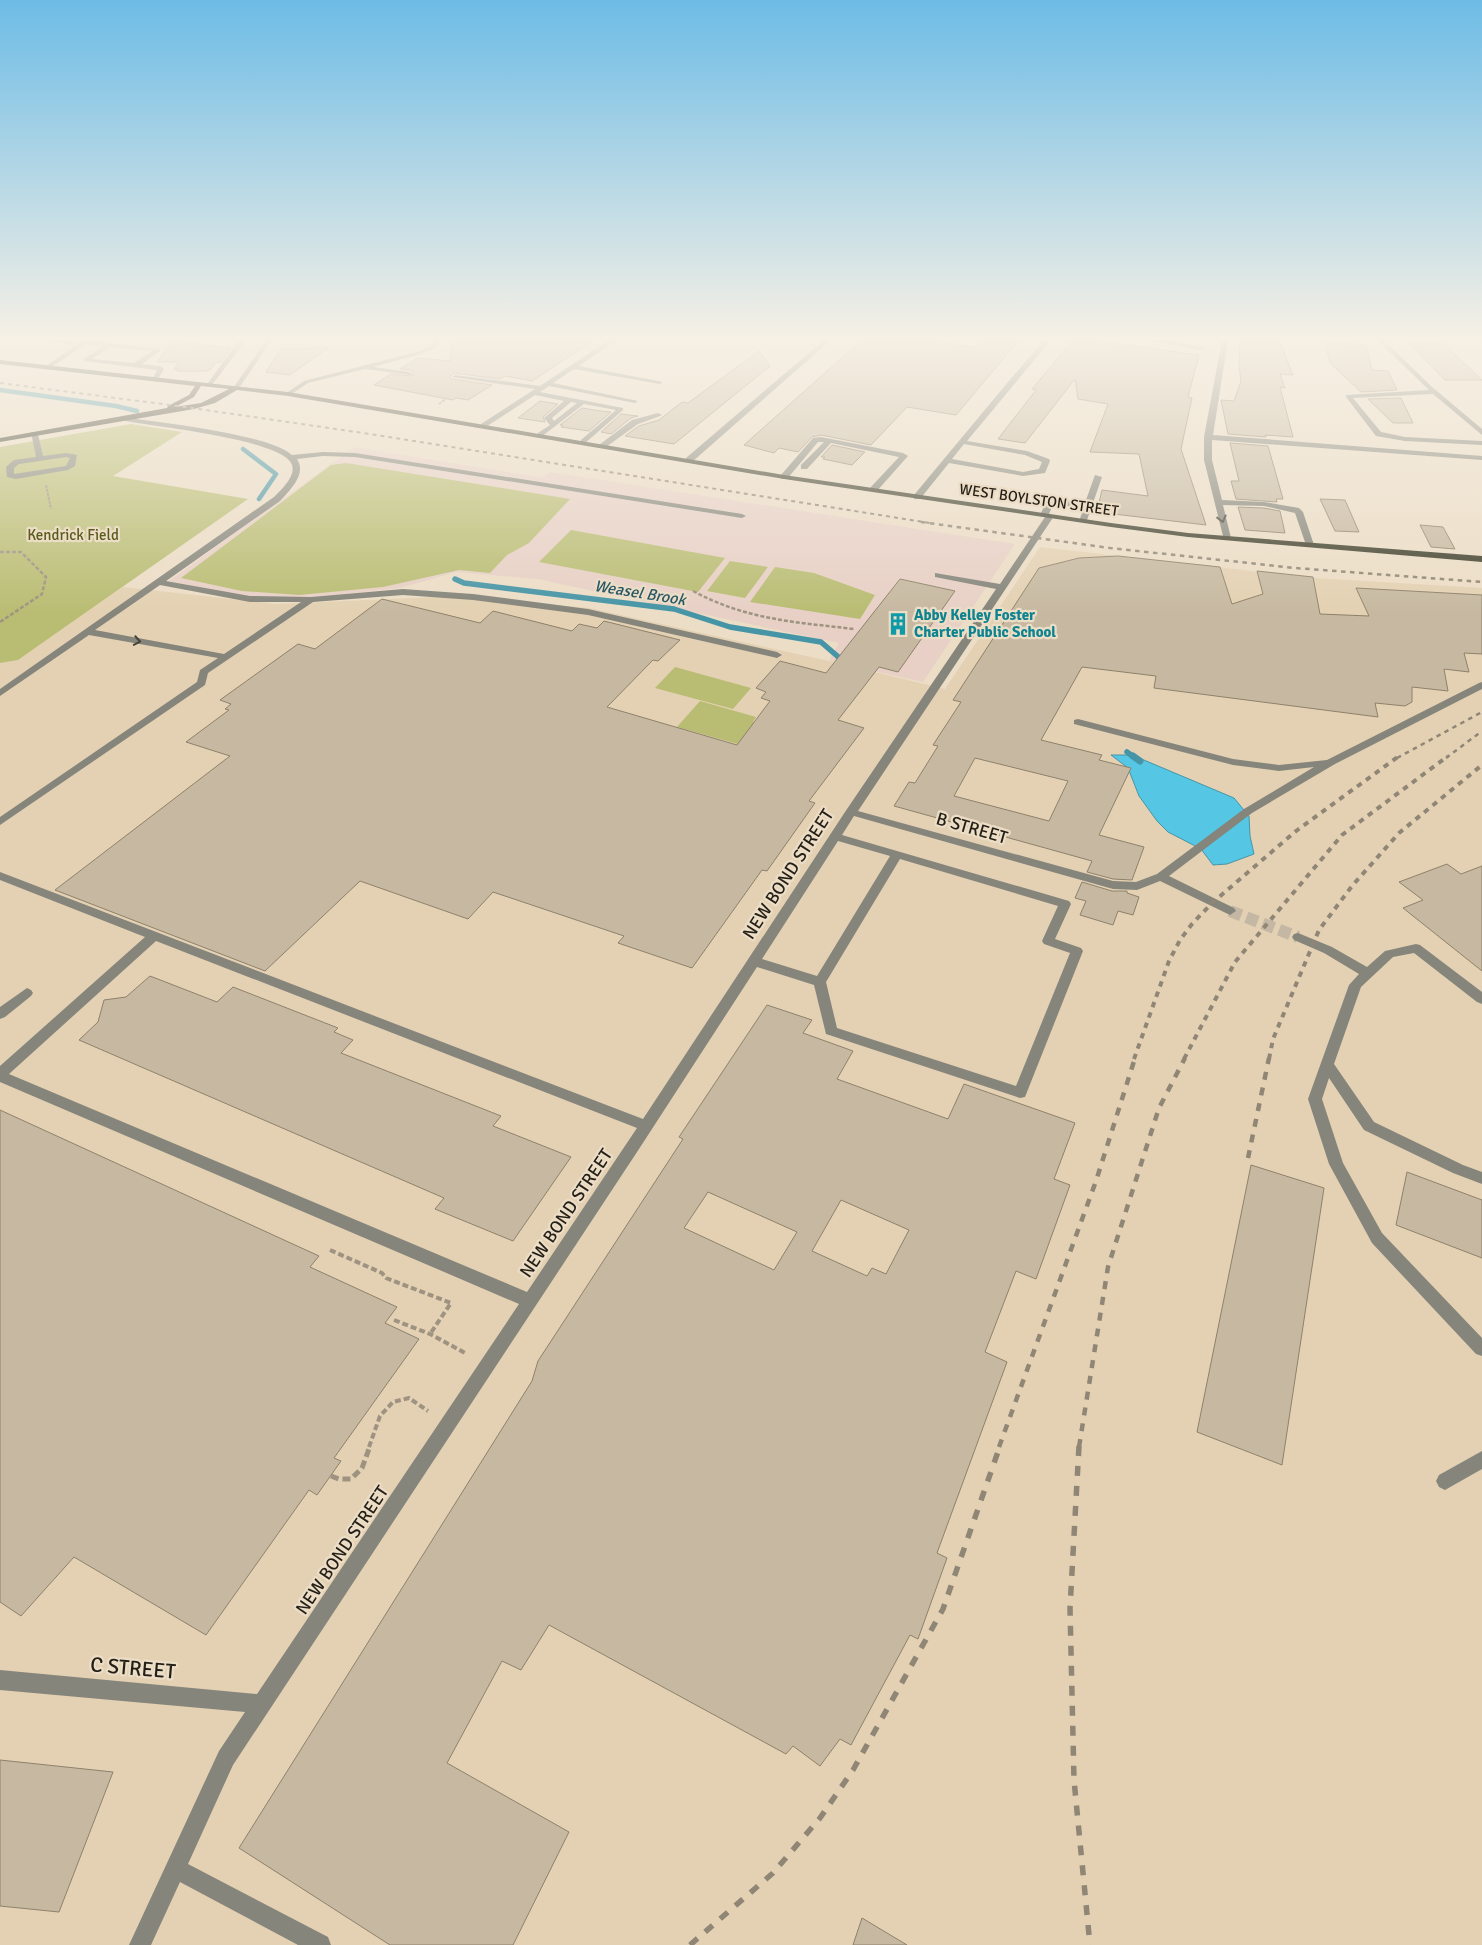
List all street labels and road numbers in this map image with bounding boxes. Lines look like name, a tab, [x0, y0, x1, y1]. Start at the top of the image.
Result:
street label: WEST BOYLSTON STREET	[958, 480, 1120, 520]
street label: NEW BOND STREET	[738, 805, 838, 943]
street label: B STREET	[934, 807, 1010, 849]
street label: NEW BOND STREET	[515, 1144, 617, 1282]
street label: NEW BOND STREET	[291, 1481, 393, 1619]
street label: C STREET	[89, 1651, 177, 1685]

